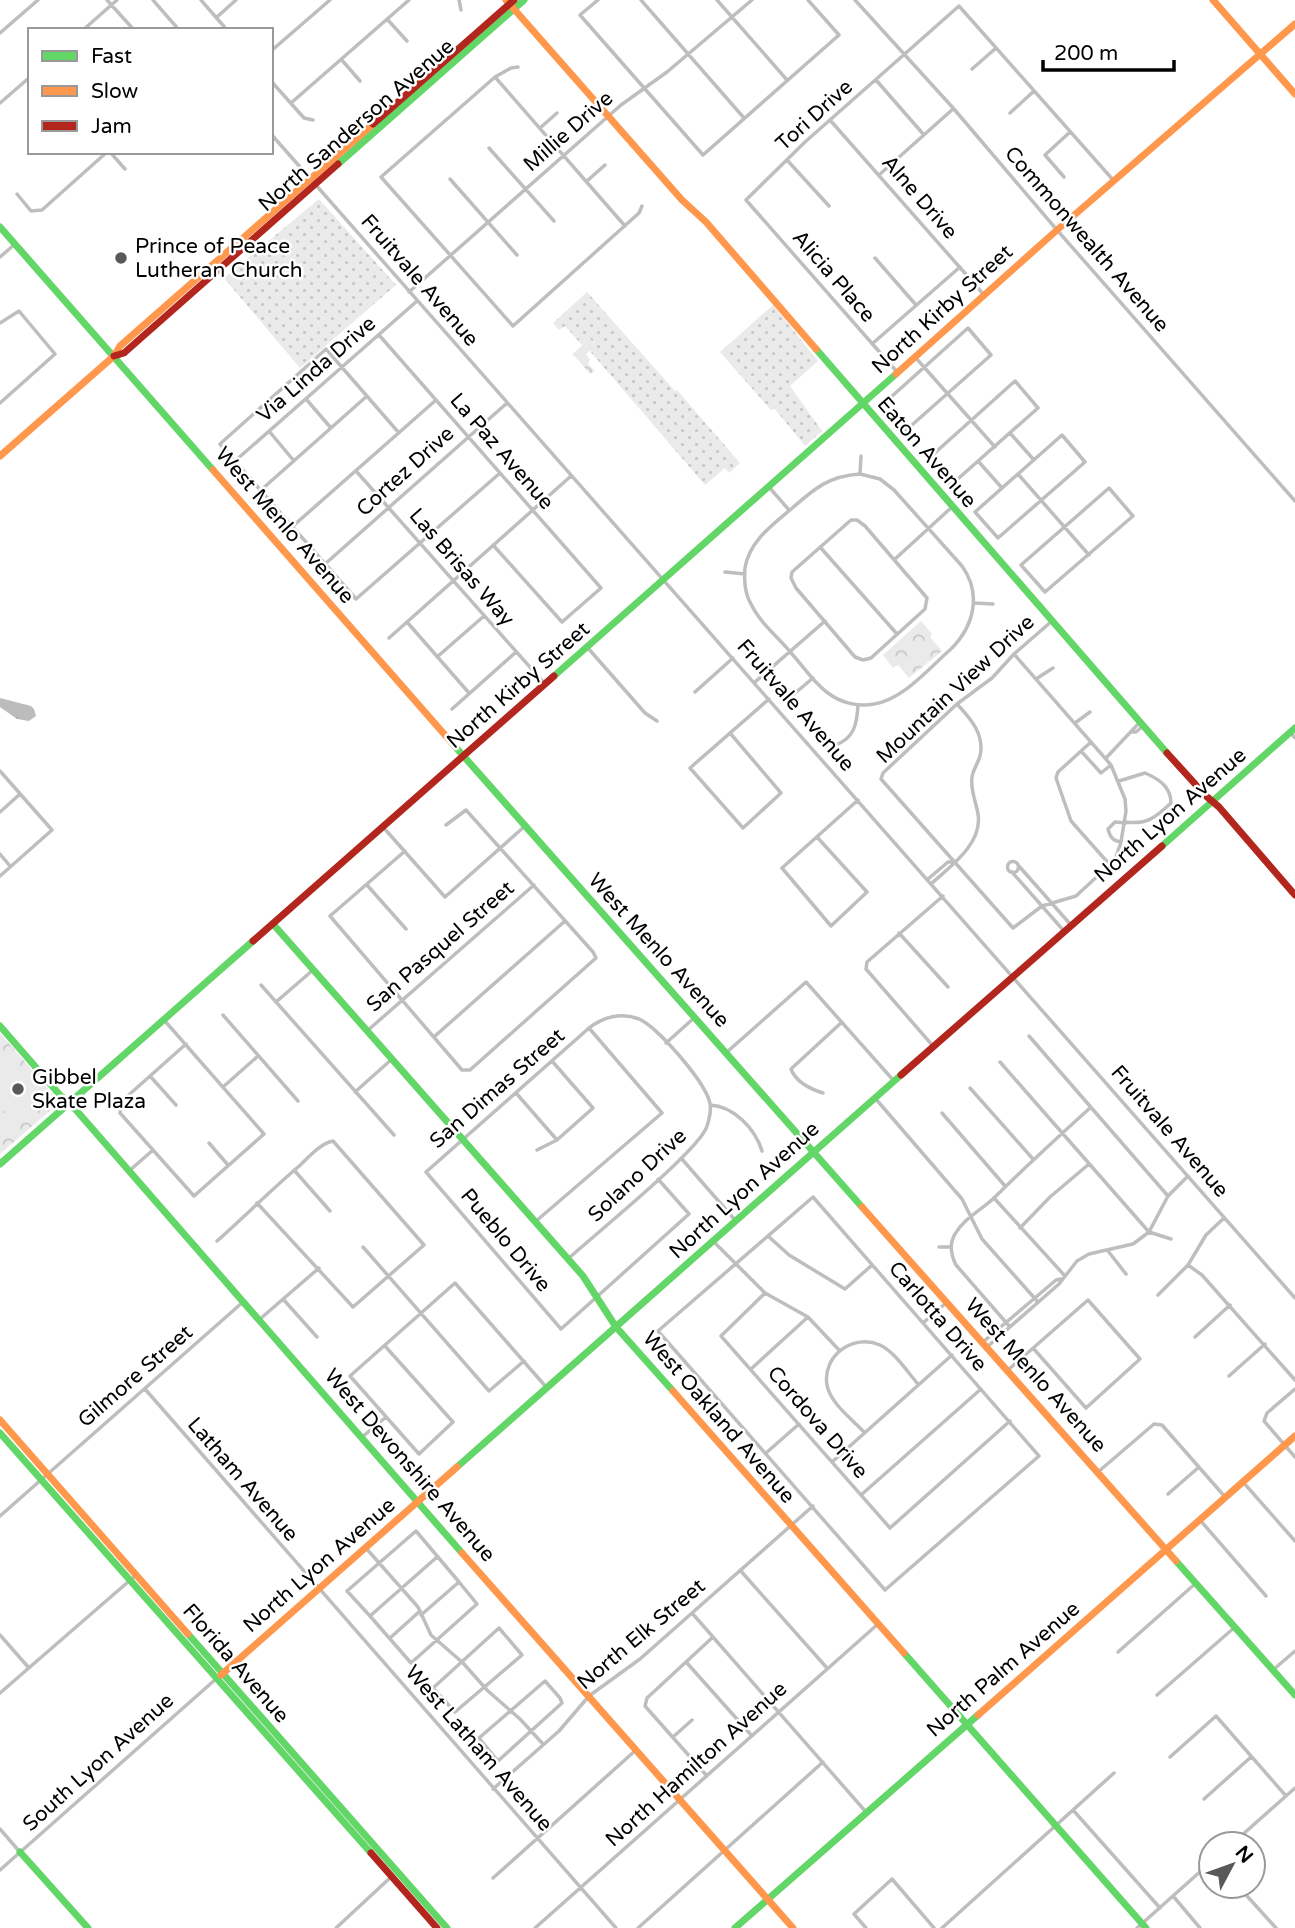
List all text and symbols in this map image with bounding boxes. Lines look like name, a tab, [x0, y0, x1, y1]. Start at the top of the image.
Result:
legend	[28, 28, 273, 154]
scale bar	[1043, 28, 1174, 72]
street label: North Sanderson Avenue	[254, 34, 459, 217]
text: 200 m	[1054, 41, 1118, 66]
text: Fast	[91, 44, 132, 69]
street label: Tori Drive	[771, 74, 858, 156]
text: Slow	[91, 79, 139, 104]
street label: Millie Drive	[519, 86, 618, 177]
text: Jam	[91, 114, 132, 139]
street label: Commonwealth Avenue	[999, 141, 1174, 337]
street label: Alne Drive	[877, 150, 963, 244]
street label: Fruitvale Avenue	[356, 209, 484, 352]
street label: Alicia Place	[787, 225, 880, 328]
place label: Prince of Peace Lutheran Church	[135, 234, 302, 283]
street label: North Kirby Street	[867, 240, 1018, 379]
marker: Prince of Peace Lutheran Church	[113, 250, 129, 266]
street label: Via Linda Drive	[252, 311, 381, 428]
street label: La Paz Avenue	[444, 388, 559, 515]
street label: Eaton Avenue	[872, 392, 982, 513]
street label: Cortez Drive	[351, 421, 459, 522]
street label: West Menlo Avenue	[210, 442, 359, 609]
street label: Las Brisas Way	[404, 503, 520, 631]
street label: Mountain View Drive	[871, 610, 1039, 769]
street label: North Kirby Street	[442, 617, 595, 754]
street label: Fruitvale Avenue	[732, 634, 860, 777]
street label: North Lyon Avenue	[1089, 743, 1251, 888]
street label: West Menlo Avenue	[583, 868, 735, 1033]
street label: San Pasquel Street	[362, 876, 519, 1017]
street label: San Dimas Street	[425, 1023, 570, 1154]
street label: Fruitvale Avenue	[1106, 1060, 1234, 1203]
place label: Gibbel Skate Plaza	[32, 1065, 146, 1114]
marker: Gibbel Skate Plaza	[10, 1081, 26, 1097]
street label: North Lyon Avenue	[664, 1116, 825, 1264]
street label: Solano Drive	[583, 1123, 692, 1227]
street label: Pueblo Drive	[455, 1184, 556, 1297]
street label: Carlotta Drive	[883, 1256, 992, 1376]
street label: West Menlo Avenue	[960, 1293, 1112, 1458]
street label: Gilmore Street	[73, 1320, 198, 1433]
street label: West Oakland Avenue	[637, 1326, 800, 1508]
street label: Cordova Drive	[762, 1361, 873, 1484]
street label: West Devonshire Avenue	[319, 1364, 500, 1567]
street label: Latham Avenue	[182, 1412, 303, 1547]
street label: North Lyon Avenue	[238, 1493, 400, 1638]
street label: North Elk Street	[572, 1574, 710, 1695]
street label: North Palm Avenue	[922, 1596, 1085, 1743]
street label: Florida Avenue	[177, 1599, 294, 1728]
street label: West Latham Avenue	[400, 1660, 558, 1837]
street label: North Hamilton Avenue	[601, 1676, 792, 1852]
street label: South Lyon Avenue	[18, 1688, 179, 1837]
north arrow	[1197, 1830, 1267, 1900]
text: N	[1231, 1842, 1257, 1867]

